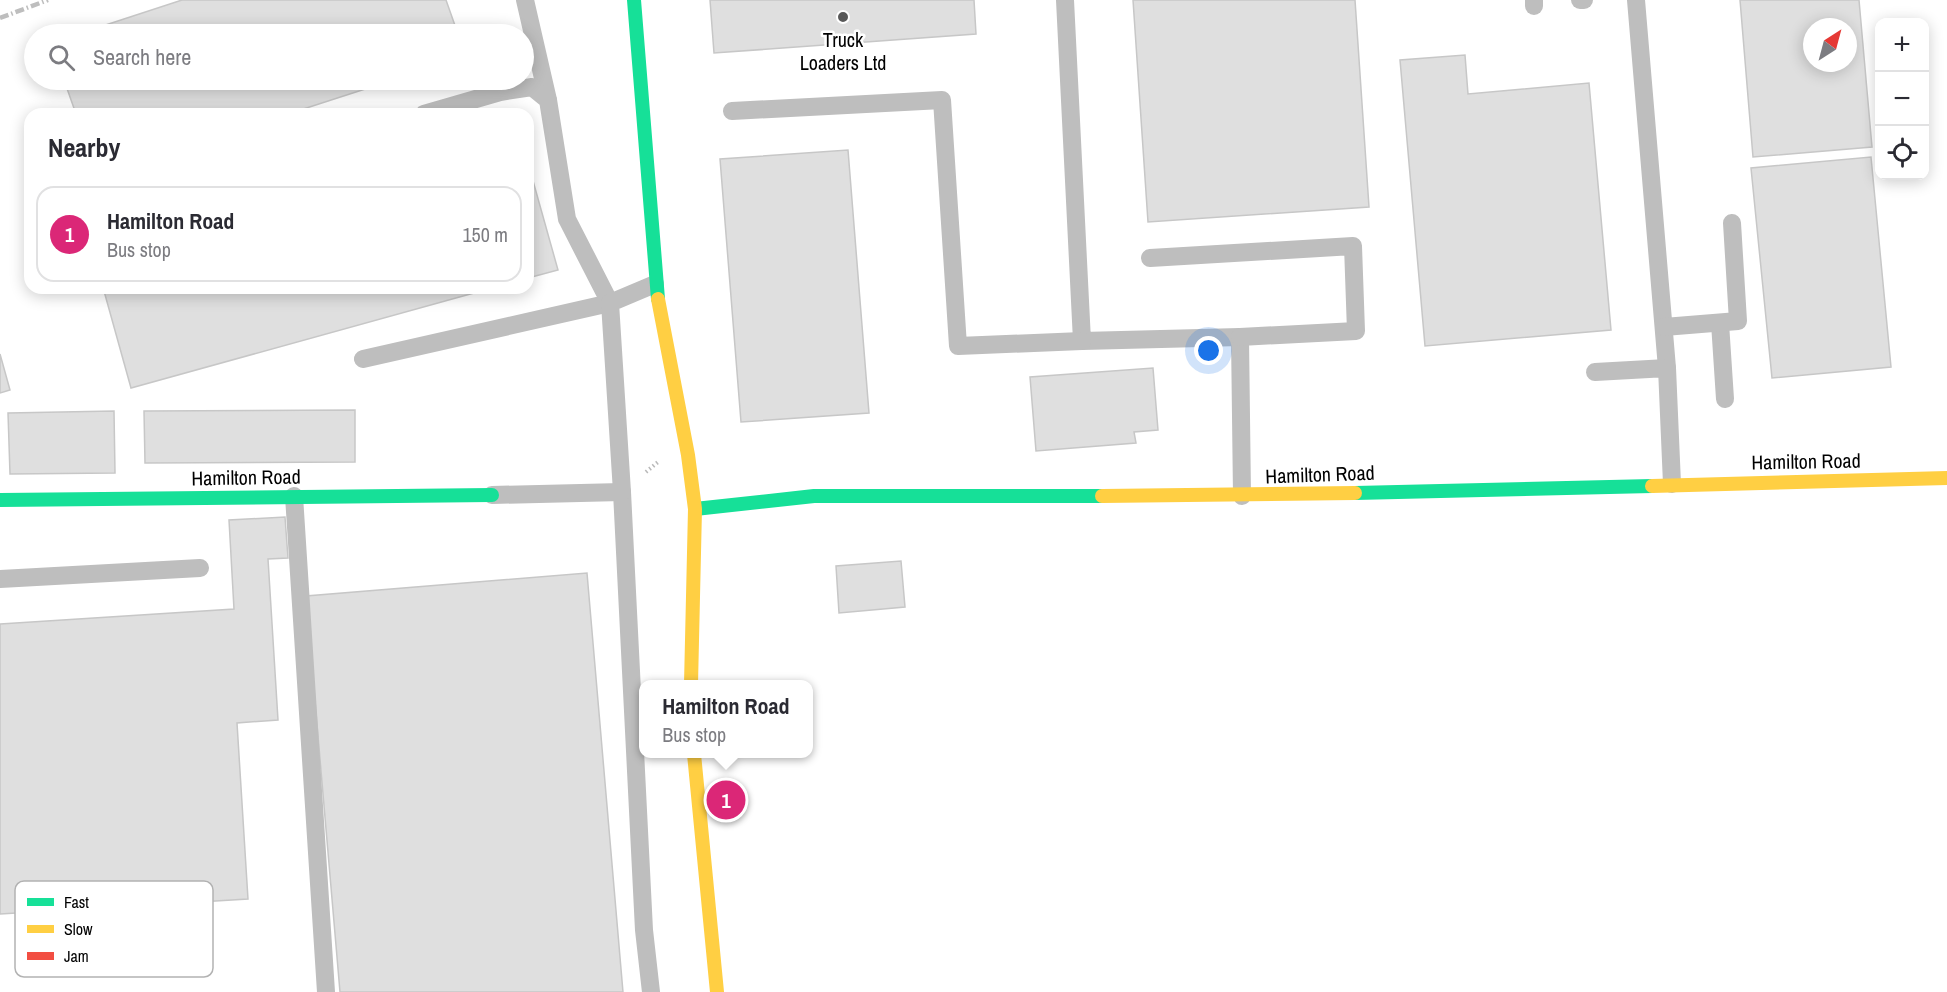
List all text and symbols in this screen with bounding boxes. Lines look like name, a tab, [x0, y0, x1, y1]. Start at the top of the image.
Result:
marker: Truck Loaders Ltd	[836, 10, 850, 24]
north arrow	[1803, 18, 1857, 72]
map controls	[1875, 18, 1929, 180]
button: +	[1875, 18, 1929, 72]
search box	[24, 24, 534, 90]
place label: Truck Loaders Ltd	[800, 26, 886, 76]
icon: search	[45, 41, 78, 74]
text: Search here	[93, 42, 191, 72]
button: −	[1875, 72, 1929, 126]
button: locate	[1875, 126, 1929, 180]
text: Nearby	[48, 130, 120, 165]
text: Hamilton Road	[107, 206, 234, 236]
text: 1	[65, 221, 74, 248]
text: 150 m	[462, 221, 508, 248]
text: Bus stop	[107, 236, 171, 263]
your location	[1194, 336, 1223, 365]
street label: Hamilton Road	[1751, 447, 1861, 475]
street label: Hamilton Road	[1265, 459, 1375, 489]
street label: Hamilton Road	[191, 463, 301, 491]
popup	[639, 680, 813, 758]
text: Hamilton Road	[662, 691, 790, 721]
text: Bus stop	[662, 721, 726, 748]
pin: 1	[706, 778, 746, 822]
legend	[15, 881, 213, 977]
text: Fast	[64, 891, 89, 913]
text: Slow	[64, 918, 93, 940]
text: Jam	[64, 945, 89, 967]

